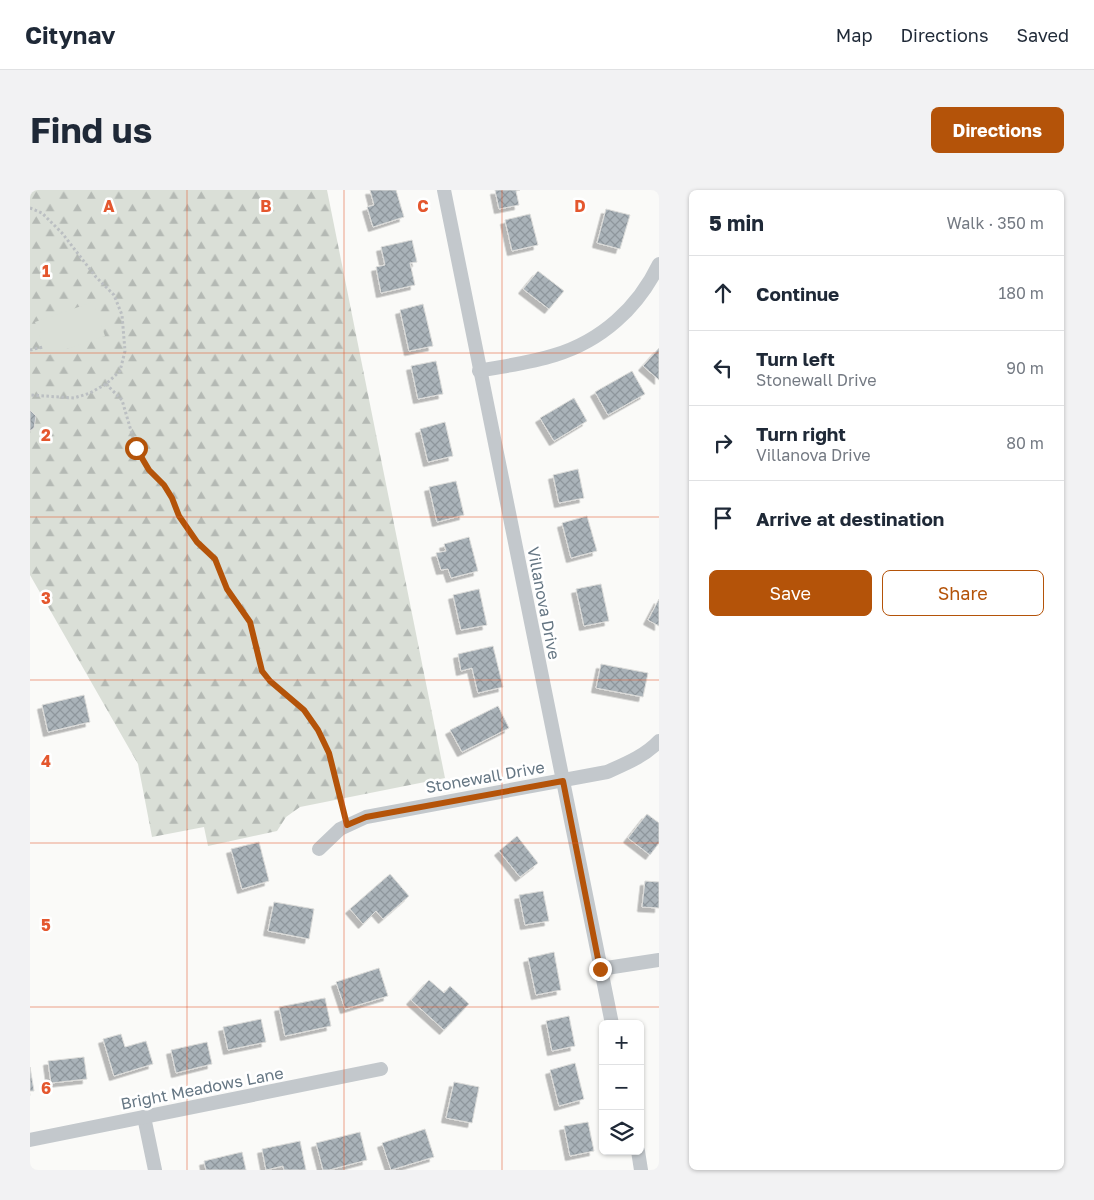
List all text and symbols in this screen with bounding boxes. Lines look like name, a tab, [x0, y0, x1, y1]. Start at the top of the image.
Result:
text: Citynav	[25, 20, 115, 49]
text: Map	[836, 24, 872, 46]
text: Directions	[900, 24, 988, 46]
text: Saved	[1016, 24, 1069, 46]
button: Directions	[931, 107, 1064, 153]
text: Find us	[30, 109, 152, 151]
text: A	[103, 196, 115, 216]
text: B	[260, 196, 272, 216]
text: C	[417, 196, 429, 216]
text: D	[574, 196, 586, 216]
text: 5 min	[709, 210, 764, 236]
text: Walk · 350 m	[947, 213, 1044, 233]
text: 1	[42, 261, 50, 281]
icon: ahead	[709, 279, 737, 307]
text: Continue	[756, 282, 839, 305]
text: 180 m	[998, 283, 1044, 303]
text: Turn left	[756, 347, 835, 370]
icon: left	[709, 354, 737, 382]
text: 90 m	[1006, 358, 1044, 378]
text: Stonewall Drive	[756, 370, 876, 390]
text: Turn right	[756, 422, 846, 445]
text: 2	[41, 425, 51, 445]
icon: right	[709, 429, 737, 457]
text: 80 m	[1006, 433, 1044, 453]
route start	[125, 437, 148, 460]
text: Villanova Drive	[756, 445, 871, 465]
icon: arrive	[709, 504, 737, 532]
text: Arrive at destination	[756, 507, 944, 530]
street label: Villanova Drive	[523, 545, 565, 661]
button: Save	[709, 570, 872, 616]
button: Share	[882, 570, 1044, 616]
text: 3	[41, 588, 51, 608]
text: 4	[41, 751, 51, 771]
street label: Stonewall Drive	[424, 757, 546, 797]
text: 5	[41, 915, 51, 935]
route end	[589, 958, 612, 981]
map controls	[599, 1020, 644, 1155]
button: +	[599, 1020, 644, 1065]
street label: Bright Meadows Lane	[119, 1062, 285, 1114]
button: −	[599, 1065, 644, 1110]
text: 6	[41, 1078, 51, 1098]
button: layers	[599, 1110, 644, 1155]

